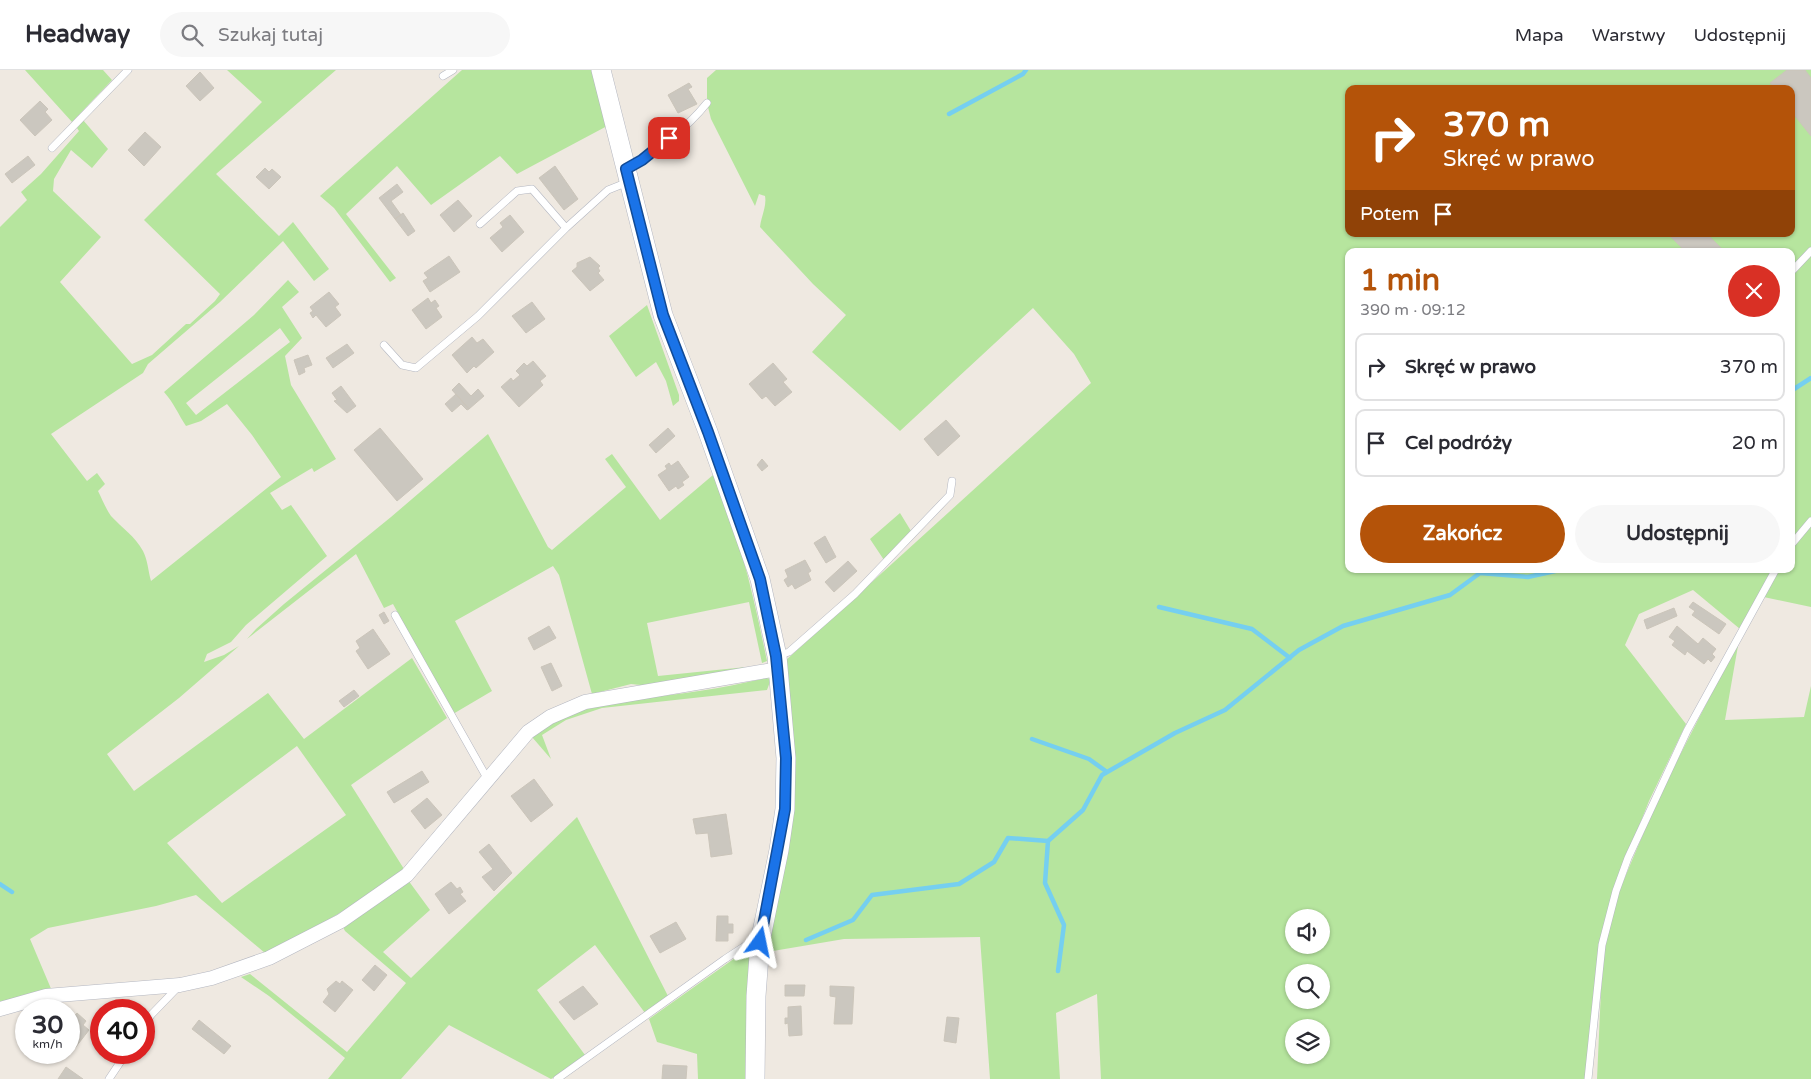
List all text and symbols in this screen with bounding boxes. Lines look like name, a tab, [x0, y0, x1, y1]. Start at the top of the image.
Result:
search box	[160, 12, 510, 57]
text: Headway	[25, 20, 130, 49]
icon: search	[178, 21, 206, 49]
text: Szukaj tutaj	[218, 24, 323, 46]
text: Mapa	[1515, 24, 1564, 46]
text: Warstwy	[1592, 24, 1665, 46]
text: Udostępnij	[1693, 24, 1786, 46]
text: 370 m	[1443, 104, 1550, 146]
icon: right	[1360, 105, 1425, 170]
pin	[648, 117, 690, 159]
icon: arrive	[655, 124, 683, 152]
text: Skręć w prawo	[1443, 146, 1595, 172]
icon: arrive	[1429, 200, 1457, 228]
text: Potem	[1360, 203, 1419, 225]
text: 1 min	[1360, 262, 1440, 299]
button: close	[1728, 265, 1780, 317]
text: 390 m · 09:12	[1360, 300, 1466, 320]
icon: right	[1362, 353, 1390, 381]
text: Skręć w prawo	[1405, 356, 1536, 378]
text: 370 m	[1720, 356, 1778, 378]
icon: arrive	[1362, 429, 1390, 457]
text: Cel podróży	[1405, 432, 1512, 454]
text: 20 m	[1732, 432, 1778, 454]
button: Zakończ	[1360, 505, 1565, 563]
button: Udostępnij	[1575, 505, 1780, 563]
map controls	[1285, 909, 1330, 1064]
button: sound	[1285, 909, 1330, 954]
position arrow	[733, 915, 785, 967]
button: search	[1285, 964, 1330, 1009]
speed limit sign: 40	[90, 999, 155, 1064]
text: 30	[32, 1010, 63, 1040]
button: layers	[1285, 1019, 1330, 1064]
text: km/h	[32, 1037, 63, 1051]

